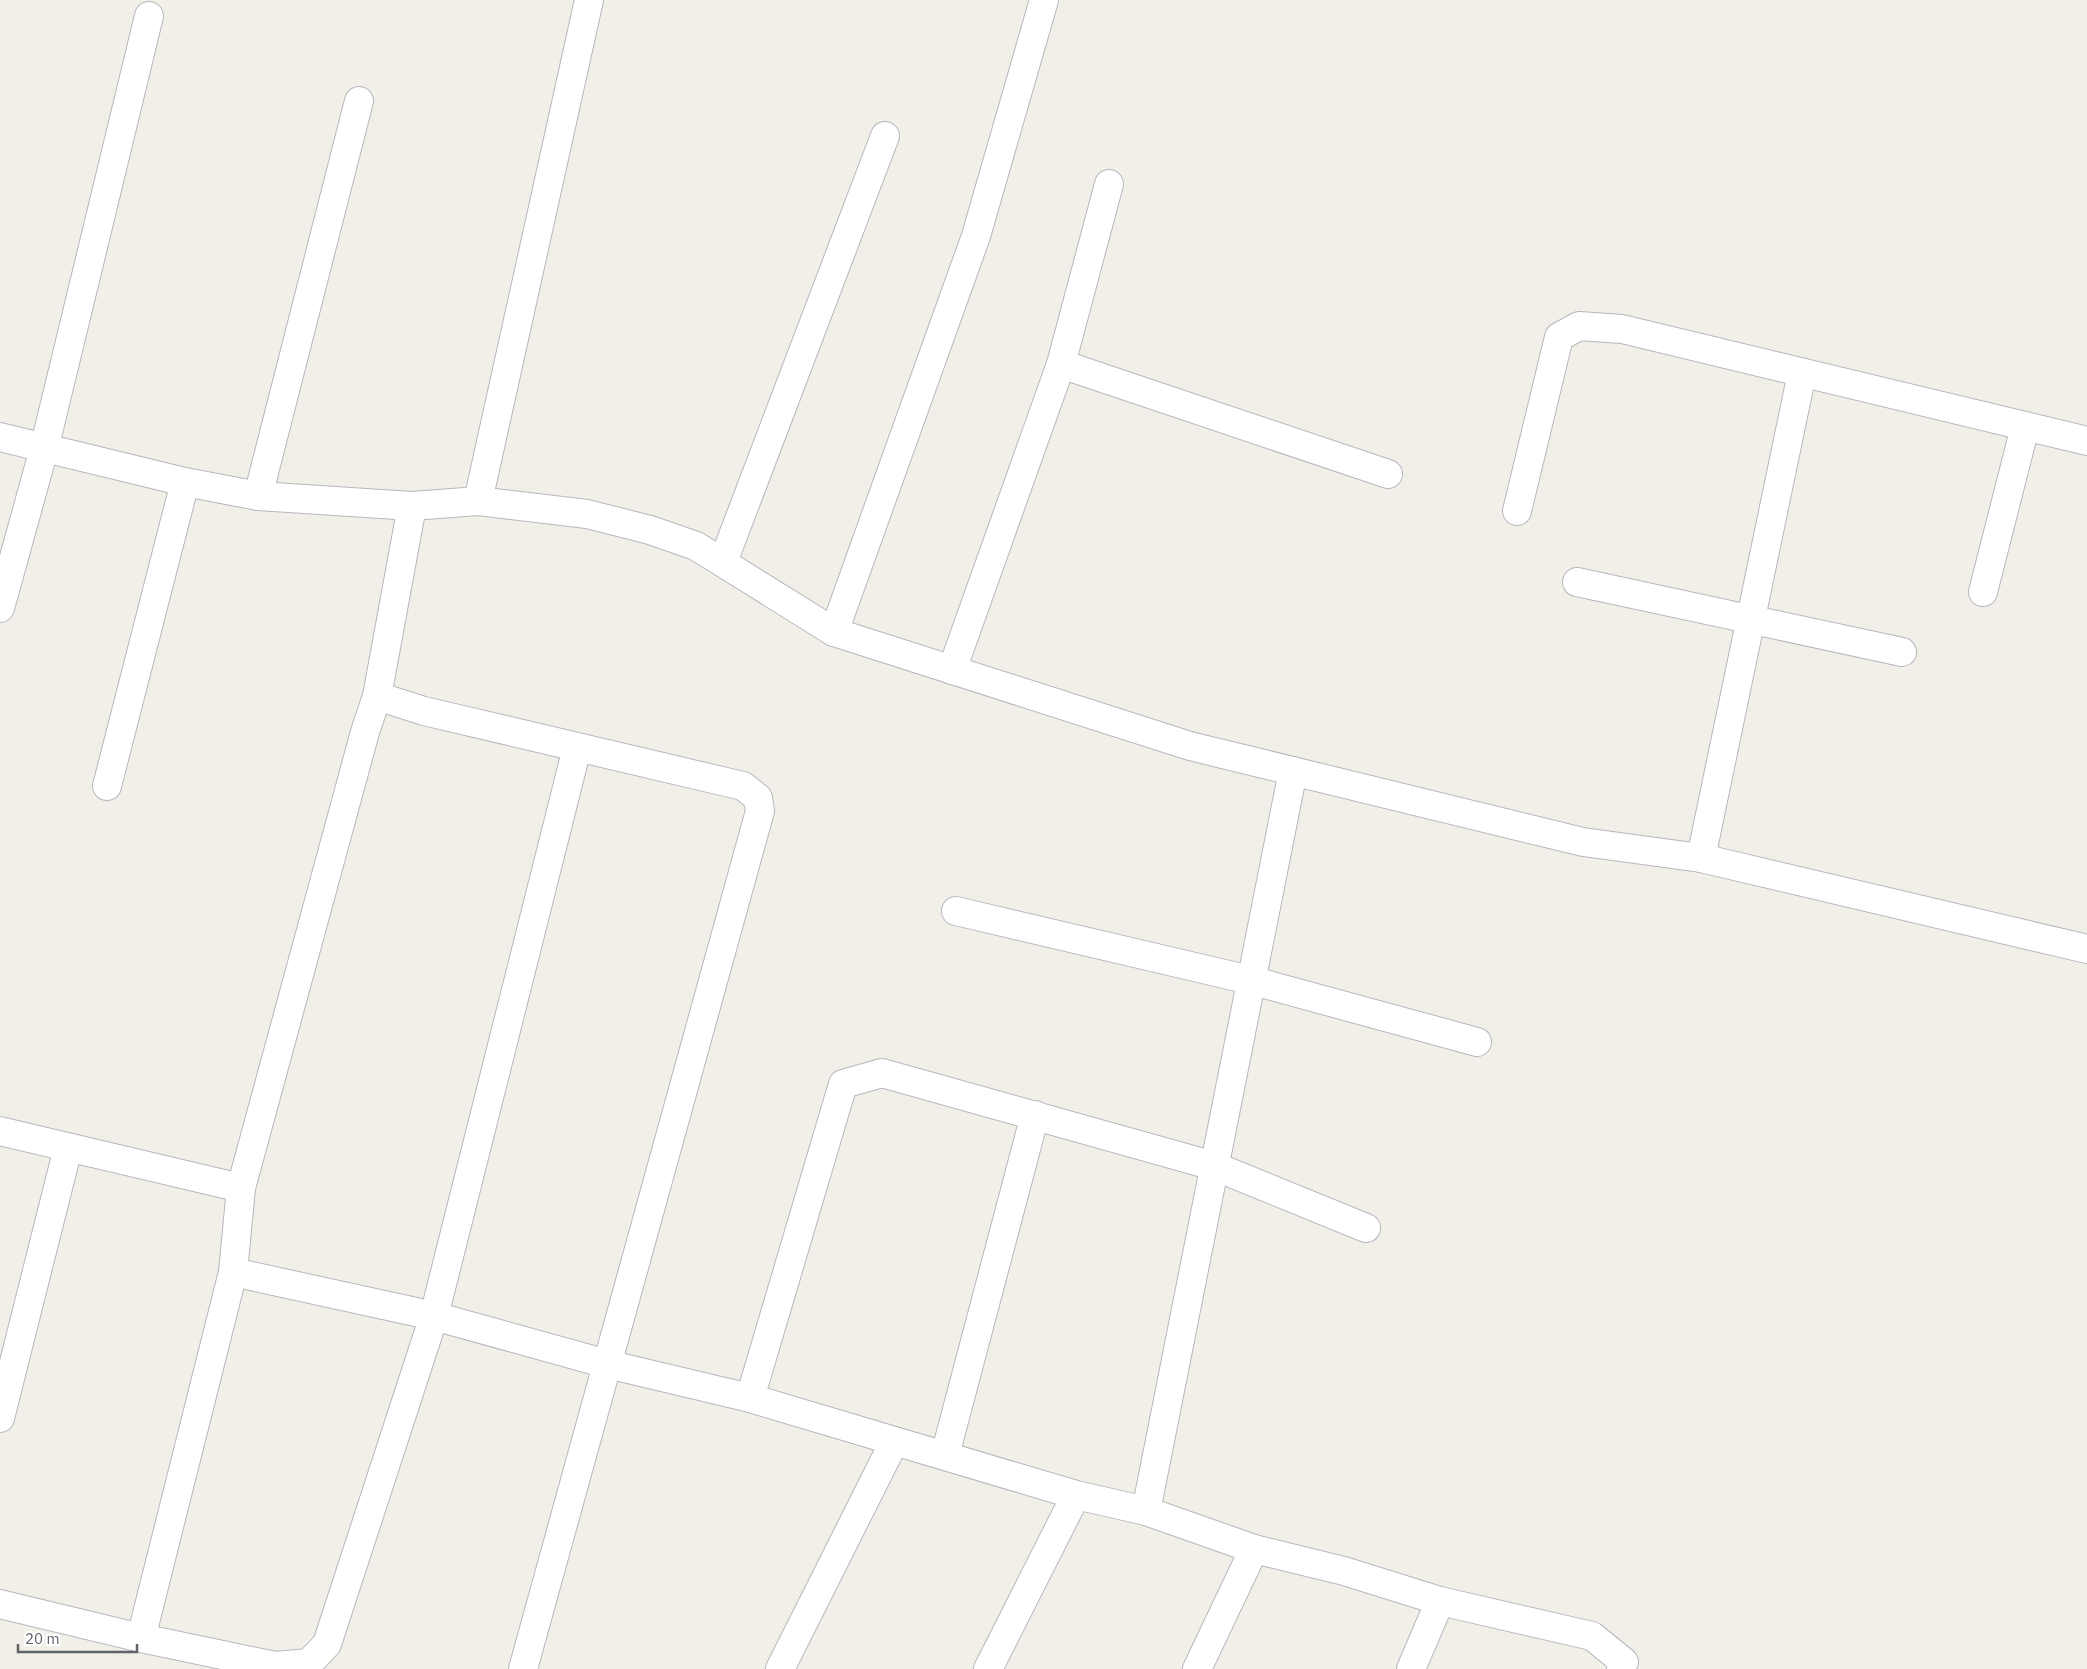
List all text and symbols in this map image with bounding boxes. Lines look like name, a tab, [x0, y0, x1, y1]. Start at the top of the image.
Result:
scale bar	[18, 1622, 136, 1654]
text: 20 m	[25, 1629, 60, 1648]

